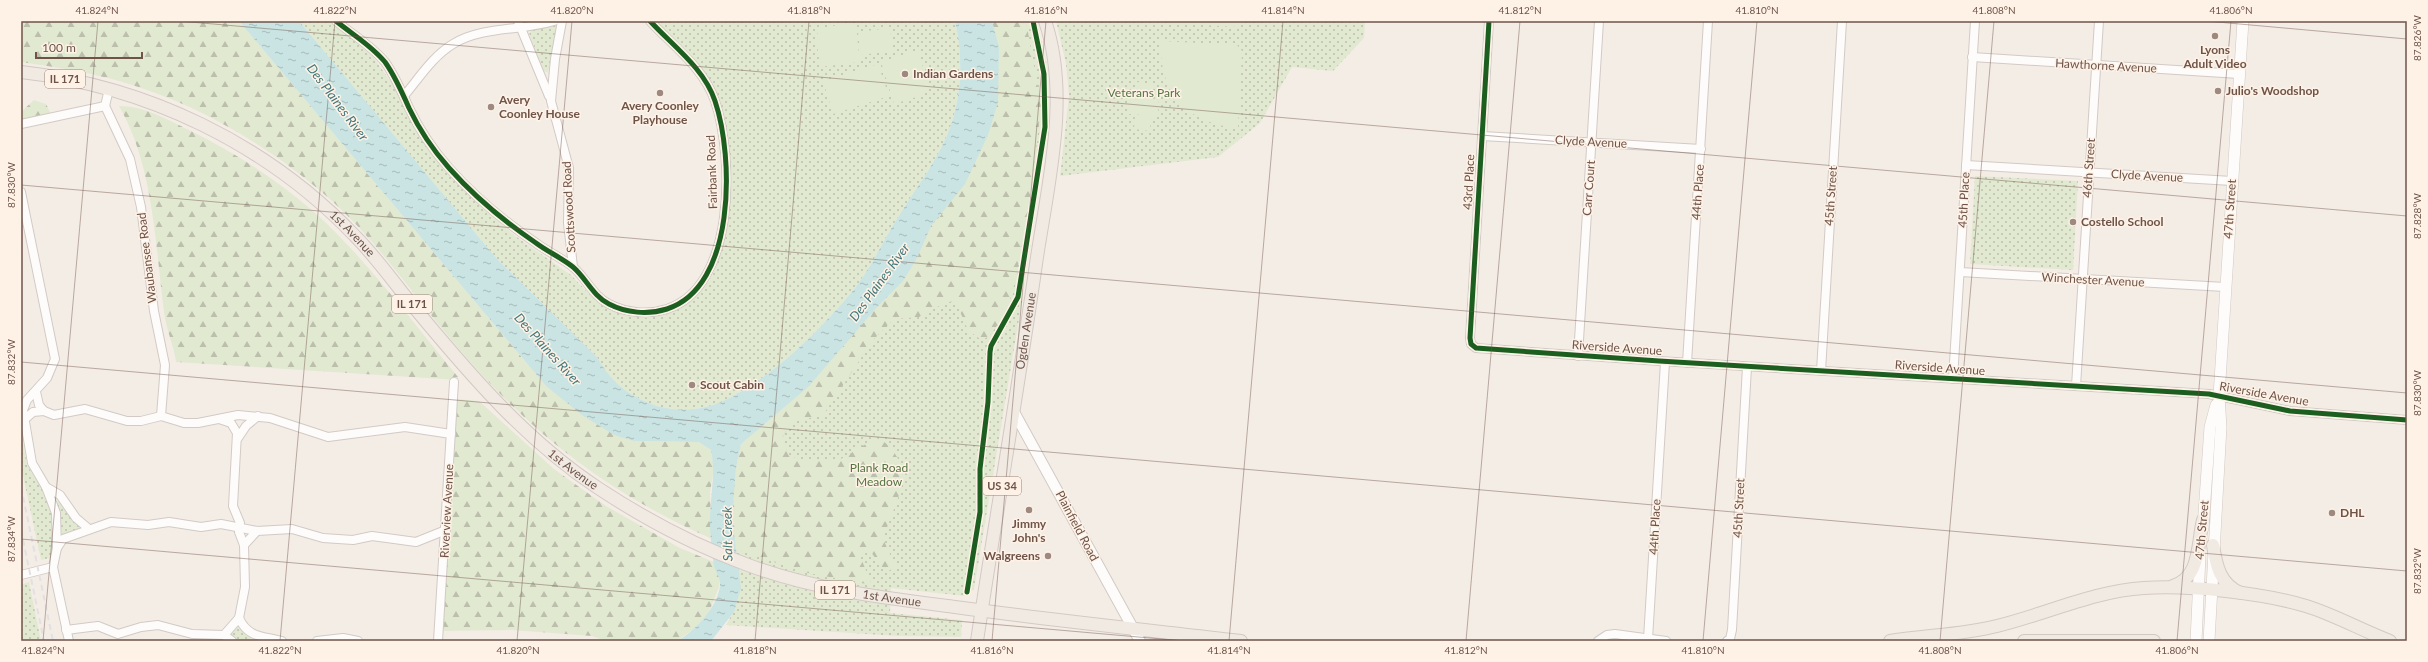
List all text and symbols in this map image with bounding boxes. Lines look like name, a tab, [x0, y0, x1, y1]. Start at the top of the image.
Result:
text: 41.824°N	[75, 4, 119, 16]
text: 41.822°N	[313, 4, 357, 16]
text: 41.820°N	[550, 4, 594, 16]
text: 41.818°N	[787, 4, 831, 16]
text: 41.816°N	[1024, 4, 1068, 16]
text: 41.814°N	[1261, 4, 1305, 16]
text: 41.812°N	[1498, 4, 1542, 16]
text: 41.810°N	[1735, 4, 1779, 16]
text: 41.808°N	[1972, 4, 2016, 16]
text: 41.806°N	[2209, 4, 2253, 16]
text: 87.826°W	[2411, 14, 2423, 61]
marker: Lyons Adult Video	[2210, 31, 2220, 41]
scale bar	[36, 34, 142, 60]
text: 100 m	[42, 40, 76, 55]
place label: Lyons Adult Video	[2182, 42, 2247, 71]
street label: Hawthorne Avenue	[2055, 55, 2157, 76]
water label: Des Plaines River	[304, 60, 372, 144]
place label: Indian Gardens	[913, 66, 993, 81]
marker: Indian Gardens	[900, 69, 910, 79]
road number: IL 171	[45, 70, 85, 88]
place label: Julio's Woodshop	[2226, 83, 2319, 98]
park label: Veterans Park	[1108, 85, 1181, 100]
marker: Julio's Woodshop	[2213, 86, 2223, 96]
marker: Avery Coonley Playhouse	[655, 88, 665, 98]
place label: Avery Coonley House	[498, 92, 581, 121]
place label: Avery Coonley Playhouse	[620, 98, 700, 127]
marker: Avery Coonley House	[486, 102, 496, 112]
street label: Clyde Avenue	[1555, 132, 1628, 151]
street label: Fairbank Road	[703, 135, 720, 209]
street label: 46th Street	[2079, 137, 2098, 198]
street label: 43rd Place	[1460, 154, 1477, 210]
street label: Carr Court	[1579, 159, 1598, 216]
text: 87.830°W	[5, 161, 17, 208]
street label: Scottswood Road	[559, 161, 578, 253]
street label: 44th Place	[1688, 164, 1707, 220]
street label: 45th Street	[1821, 165, 1840, 226]
street label: Clyde Avenue	[2111, 166, 2184, 185]
street label: 45th Place	[1955, 172, 1972, 228]
street label: 47th Street	[2220, 178, 2239, 239]
text: 87.828°W	[2411, 192, 2423, 239]
street label: 1st Avenue	[327, 207, 379, 260]
street label: Waubansee Road	[133, 212, 160, 304]
place label: Costello School	[2081, 214, 2163, 229]
marker: Costello School	[2068, 217, 2078, 227]
water label: Des Plaines River	[845, 240, 913, 324]
street label: Winchester Avenue	[2041, 269, 2145, 290]
street label: Ogden Avenue	[1012, 291, 1039, 370]
road number: IL 171	[392, 295, 432, 313]
water label: Des Plaines River	[511, 309, 585, 389]
street label: Riverside Avenue	[1571, 337, 1663, 358]
text: 87.832°W	[5, 338, 17, 385]
street label: Riverside Avenue	[1894, 357, 1986, 378]
text: 87.830°W	[2411, 369, 2423, 416]
place label: Scout Cabin	[700, 377, 764, 392]
street label: Riverside Avenue	[2218, 378, 2310, 409]
marker: Scout Cabin	[687, 380, 697, 390]
street label: 1st Avenue	[545, 445, 601, 493]
park label: Plank Road Meadow	[850, 460, 908, 489]
street label: Riverview Avenue	[437, 464, 456, 558]
road number: US 34	[983, 477, 1021, 495]
street label: 45th Street	[1729, 477, 1748, 538]
street label: Plainfield Road	[1053, 488, 1102, 564]
street label: 44th Place	[1646, 499, 1663, 555]
street label: 47th Street	[2191, 499, 2212, 560]
marker: Jimmy John's	[1024, 505, 1034, 515]
place label: DHL	[2340, 505, 2365, 520]
water label: Salt Creek	[719, 506, 735, 561]
marker: DHL	[2327, 508, 2337, 518]
text: 87.834°W	[5, 515, 17, 562]
place label: Jimmy John's	[1012, 516, 1047, 545]
text: 87.832°W	[2411, 547, 2423, 594]
place label: Walgreens	[984, 548, 1040, 563]
marker: Walgreens	[1043, 551, 1053, 561]
road number: IL 171	[815, 581, 855, 599]
street label: 1st Avenue	[862, 586, 922, 610]
text: 41.824°N	[21, 644, 65, 656]
text: 41.822°N	[258, 644, 302, 656]
text: 41.820°N	[496, 644, 540, 656]
text: 41.818°N	[733, 644, 777, 656]
text: 41.816°N	[970, 644, 1014, 656]
text: 41.814°N	[1207, 644, 1251, 656]
text: 41.812°N	[1444, 644, 1488, 656]
text: 41.810°N	[1681, 644, 1725, 656]
text: 41.808°N	[1918, 644, 1962, 656]
text: 41.806°N	[2155, 644, 2199, 656]

